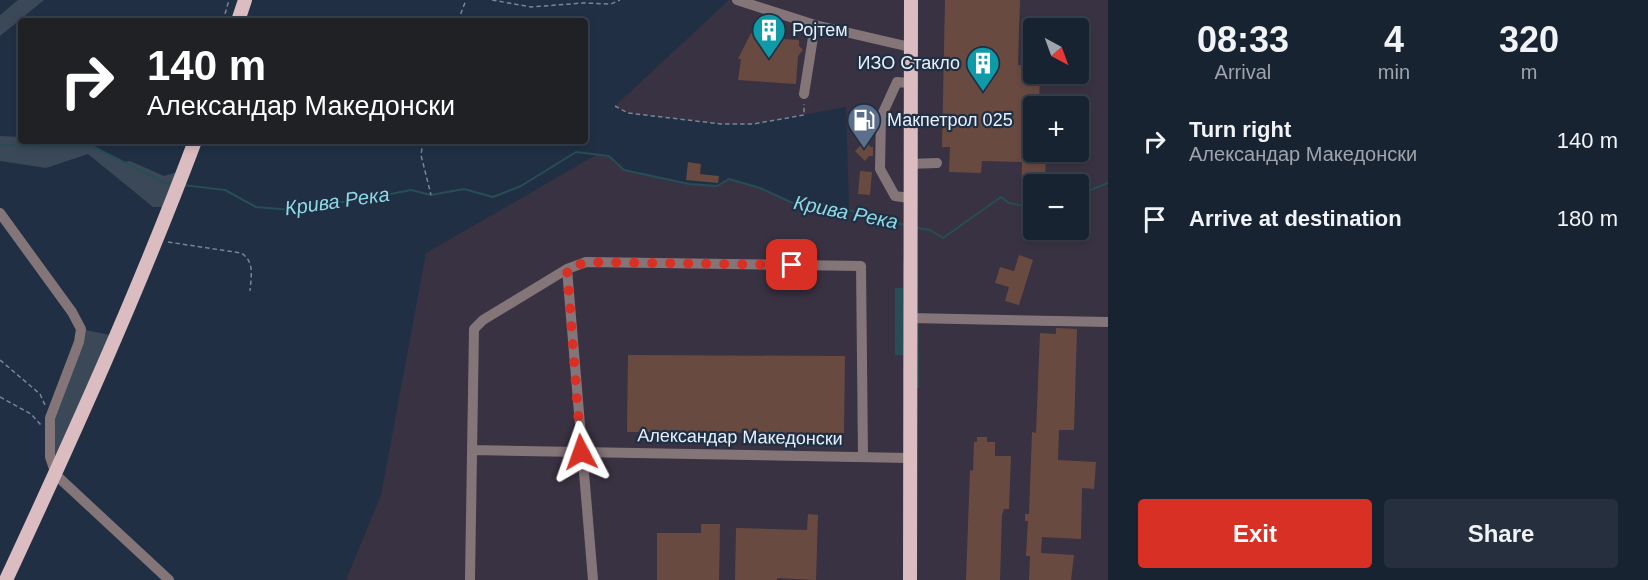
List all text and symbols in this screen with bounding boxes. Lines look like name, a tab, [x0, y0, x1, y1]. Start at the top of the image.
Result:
building icon: Ројтем	[751, 12, 787, 59]
north arrow	[1023, 18, 1089, 84]
map controls	[1023, 18, 1089, 240]
text: 08:33	[1197, 19, 1289, 60]
text: 4	[1384, 19, 1404, 60]
text: 320	[1499, 19, 1559, 60]
place label: Ројтем	[792, 20, 848, 40]
icon: right	[48, 42, 126, 120]
text: 140 m	[147, 42, 266, 89]
building icon: ИЗО Стакло	[965, 45, 1001, 92]
place label: ИЗО Стакло	[858, 53, 960, 73]
text: Arrival	[1215, 61, 1271, 83]
text: min	[1378, 61, 1410, 83]
text: m	[1521, 61, 1537, 83]
text: Александар Македонски	[147, 91, 455, 121]
button: +	[1023, 96, 1089, 162]
fuel station icon: Макпетрол 025	[846, 102, 882, 149]
place label: Макпетрол 025	[887, 110, 1013, 130]
text: Turn right	[1189, 117, 1291, 142]
icon: right	[1138, 125, 1171, 158]
text: 140 m	[1557, 128, 1618, 153]
text: Александар Македонски	[1189, 143, 1417, 165]
button: −	[1023, 174, 1089, 240]
water label: Крива Река	[283, 183, 391, 219]
water label: Крива Река	[792, 191, 900, 233]
icon: arrive	[1138, 203, 1171, 236]
text: Arrive at destination	[1189, 206, 1402, 231]
text: 180 m	[1557, 206, 1618, 231]
pin	[766, 239, 817, 290]
icon: arrive	[775, 248, 808, 281]
position arrow	[549, 420, 613, 484]
street label: Александар Македонски	[637, 425, 843, 449]
button: Exit	[1138, 499, 1372, 568]
button: Share	[1384, 499, 1618, 568]

